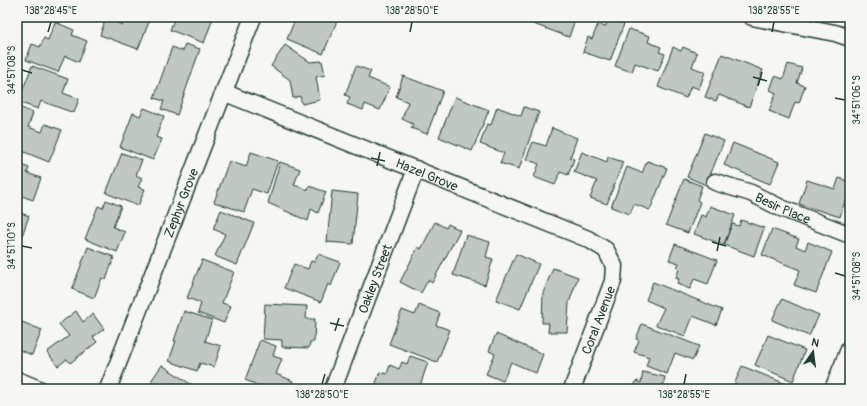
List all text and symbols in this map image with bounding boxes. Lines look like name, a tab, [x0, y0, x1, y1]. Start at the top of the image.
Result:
text: 138°28'45"E	[25, 5, 77, 17]
text: 138°28'50"E	[385, 5, 439, 17]
text: 138°28'55"E	[748, 5, 800, 17]
text: 34°51'08"S	[6, 45, 18, 94]
text: 34°51'06"S	[851, 75, 863, 125]
street label: Hazel Grove	[393, 155, 461, 195]
street label: Zephyr Grove	[161, 166, 202, 240]
street label: Besir Place	[752, 189, 813, 228]
text: 34°51'10"S	[6, 222, 18, 270]
street label: Oakley Street	[355, 241, 396, 316]
text: 34°51'08"S	[851, 251, 863, 300]
street label: Coral Avenue	[579, 284, 619, 357]
north arrow	[793, 332, 833, 372]
text: N	[810, 336, 821, 350]
text: 138°28'50"E	[295, 389, 349, 401]
text: 138°28'55"E	[658, 389, 710, 401]

